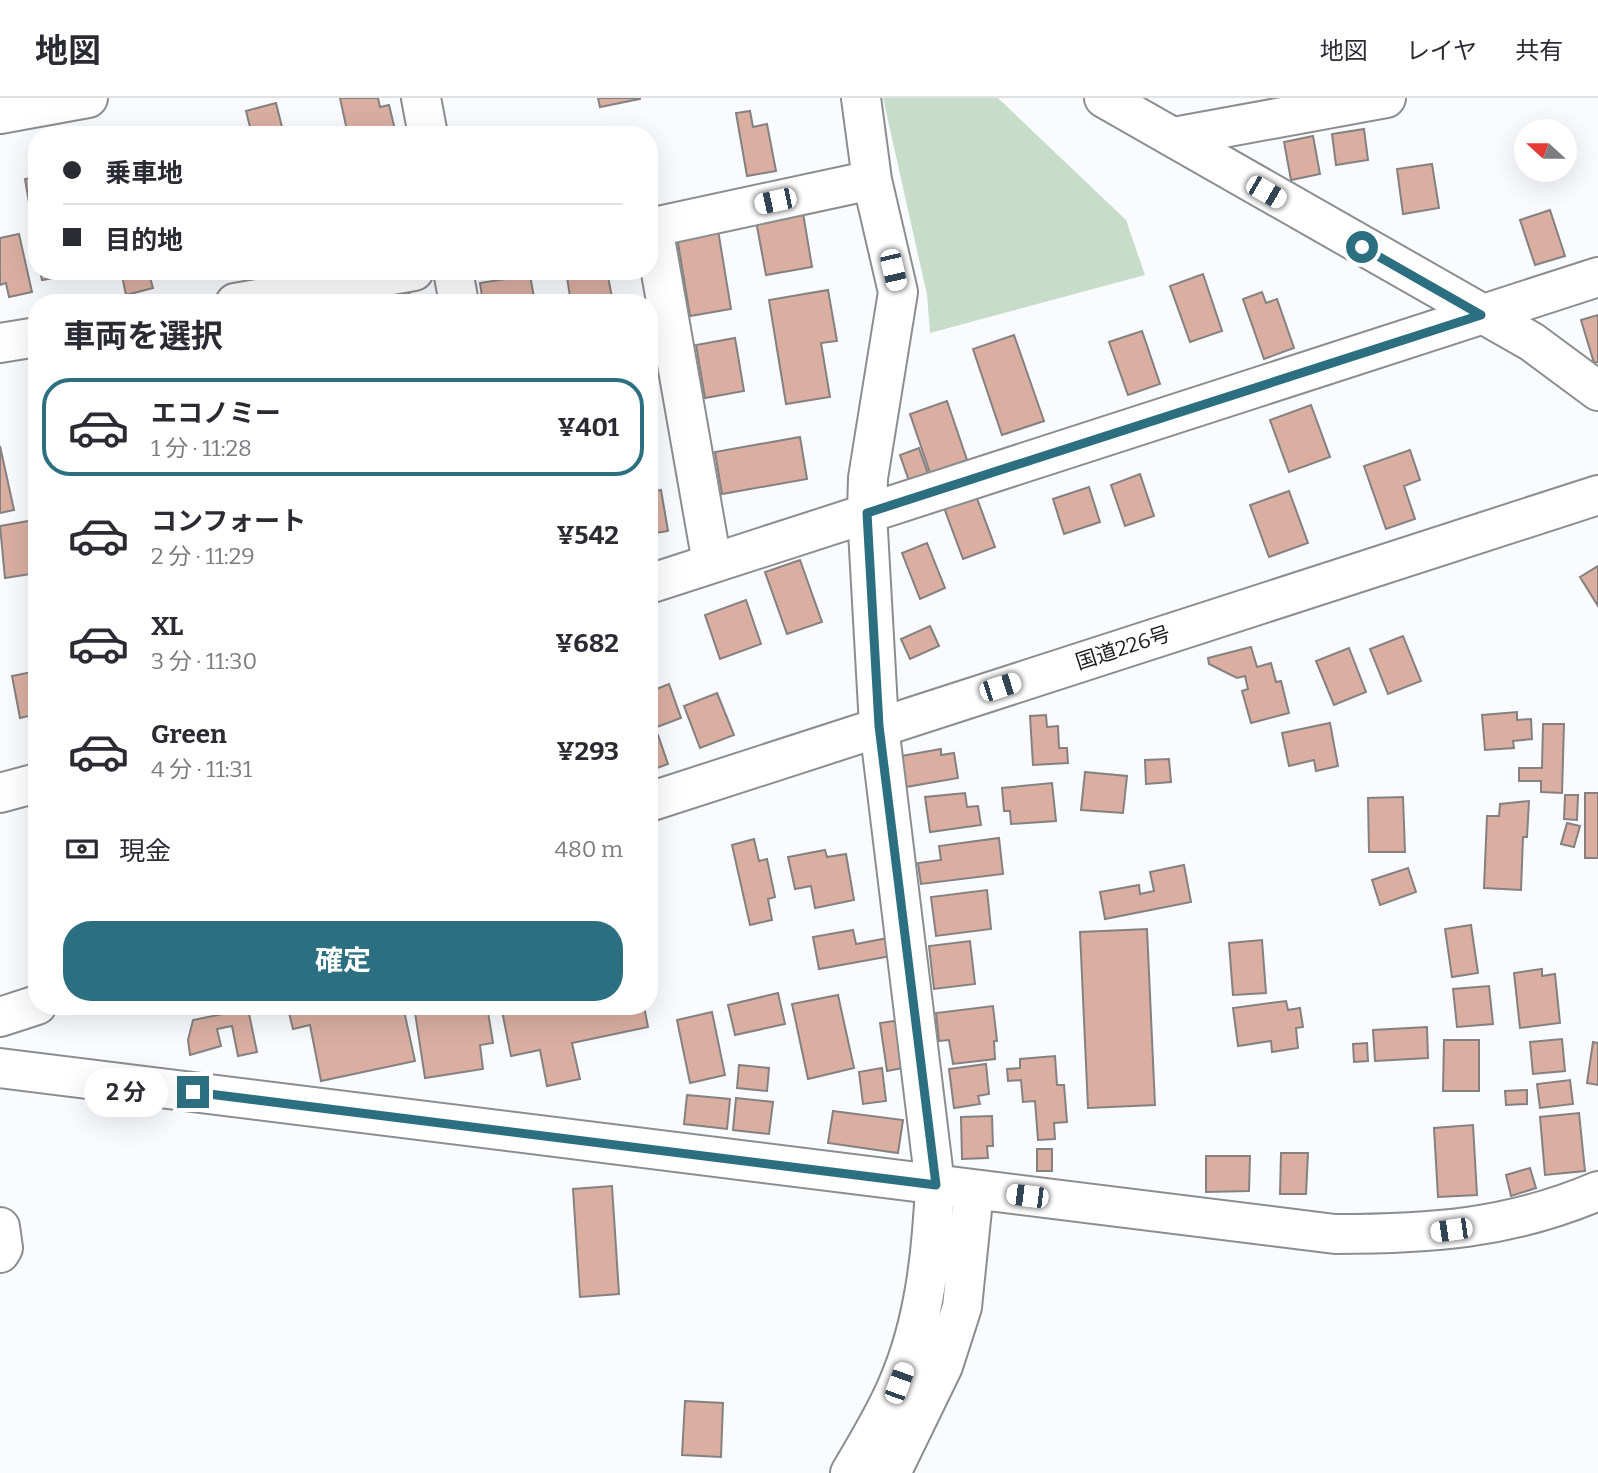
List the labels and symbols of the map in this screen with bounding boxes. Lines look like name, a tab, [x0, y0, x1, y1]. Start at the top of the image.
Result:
north arrow	[1514, 119, 1577, 182]
car	[1243, 172, 1290, 212]
car	[753, 186, 798, 216]
route start	[1346, 231, 1378, 263]
car	[879, 247, 908, 293]
street label: 国道226号	[1072, 620, 1174, 676]
car	[977, 671, 1024, 703]
callout: 2 分	[85, 1068, 168, 1116]
route end	[177, 1076, 209, 1108]
car	[1005, 1183, 1050, 1209]
car	[1429, 1217, 1474, 1243]
car	[882, 1360, 917, 1406]

